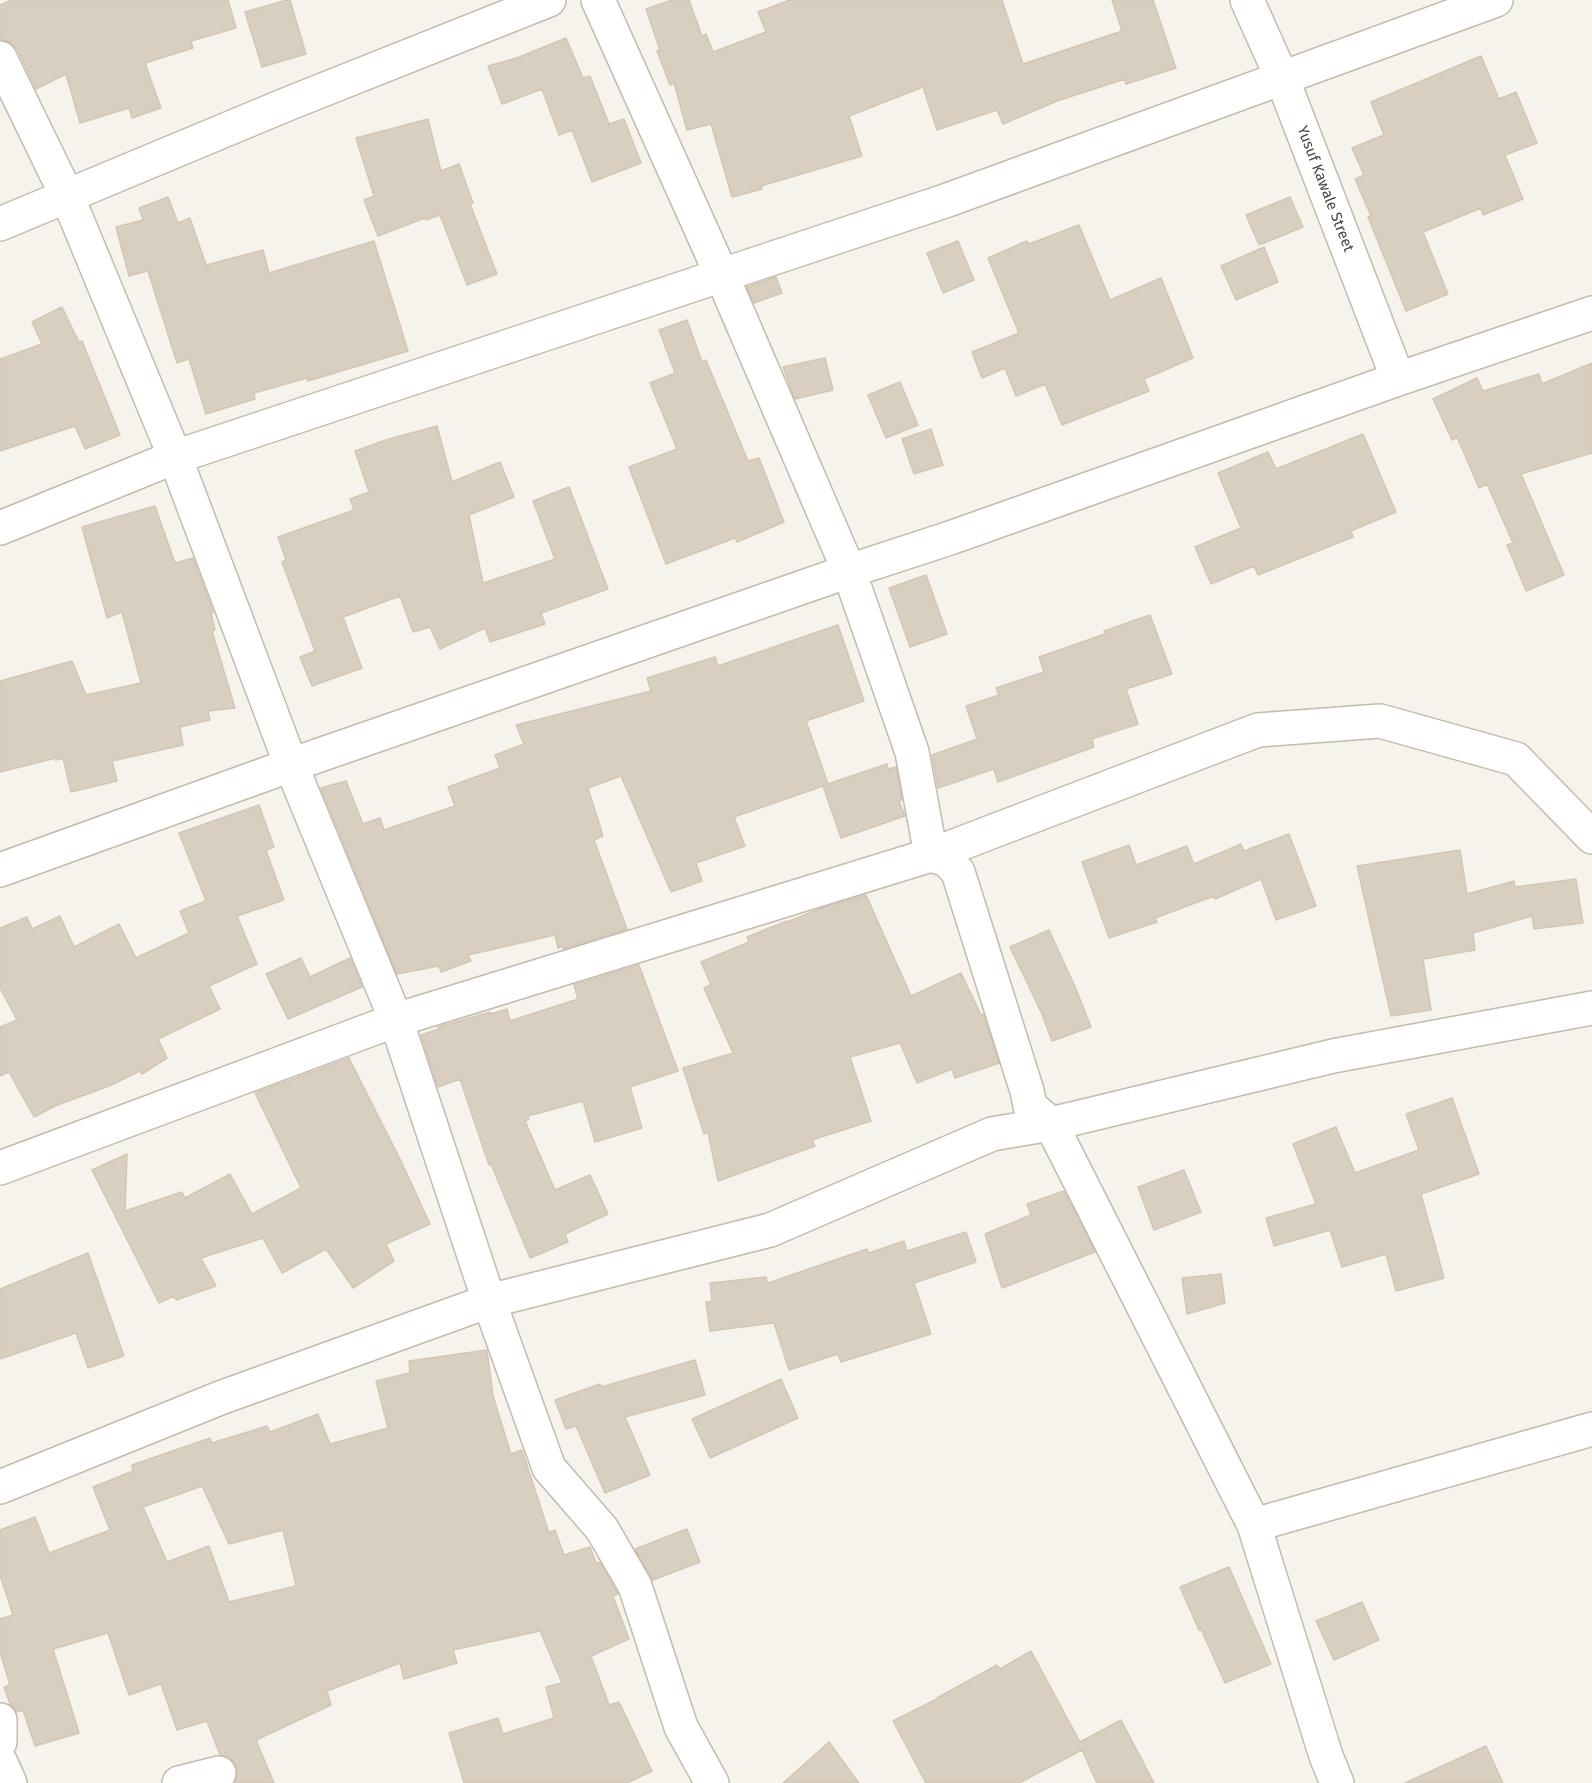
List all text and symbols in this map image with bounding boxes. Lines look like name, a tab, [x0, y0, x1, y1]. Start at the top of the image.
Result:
street label: Yusuf Kawale Street	[1293, 123, 1357, 255]

